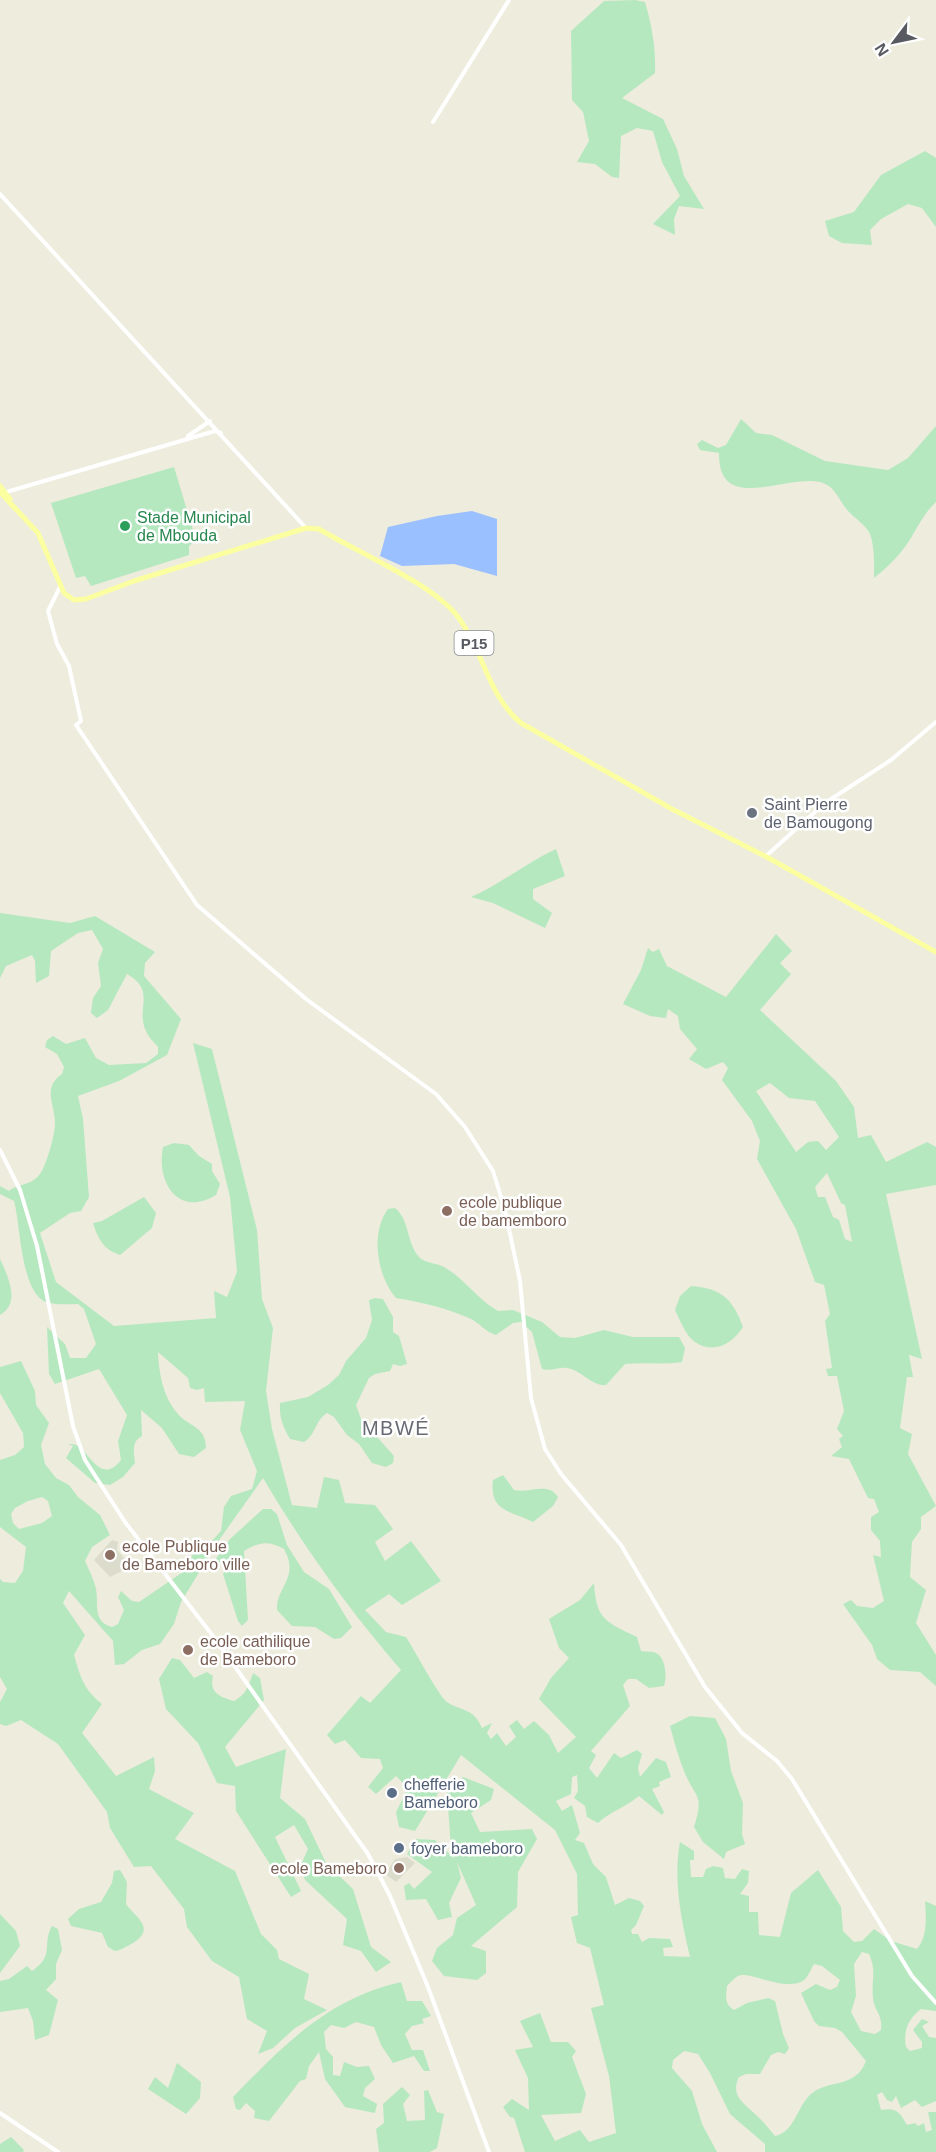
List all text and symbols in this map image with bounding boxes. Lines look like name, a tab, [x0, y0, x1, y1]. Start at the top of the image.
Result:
north arrow	[864, 12, 924, 72]
text: N	[871, 40, 892, 59]
place label: Stade Municipal de Mbouda	[137, 509, 251, 544]
marker: Stade Municipal de Mbouda	[118, 519, 132, 533]
road number: P15	[454, 631, 494, 655]
place label: Saint Pierre de Bamougong	[764, 796, 873, 831]
marker: Saint Pierre de Bamougong	[745, 806, 759, 820]
place label: ecole publique de bamemboro	[459, 1194, 567, 1229]
marker: ecole publique de bamemboro	[440, 1204, 454, 1218]
district label: MBWÉ	[362, 1417, 430, 1439]
place label: ecole Publique de Bameboro ville	[122, 1538, 250, 1573]
marker: ecole Publique de Bameboro ville	[103, 1548, 117, 1562]
place label: ecole cathilique de Bameboro	[200, 1633, 310, 1668]
marker: ecole cathilique de Bameboro	[181, 1643, 195, 1657]
place label: chefferie Bameboro	[404, 1776, 478, 1811]
marker: chefferie Bameboro	[385, 1786, 399, 1800]
place label: foyer bameboro	[411, 1840, 523, 1857]
marker: foyer bameboro	[392, 1841, 406, 1855]
place label: ecole Bameboro	[270, 1860, 387, 1877]
marker: ecole Bameboro	[392, 1861, 406, 1875]

